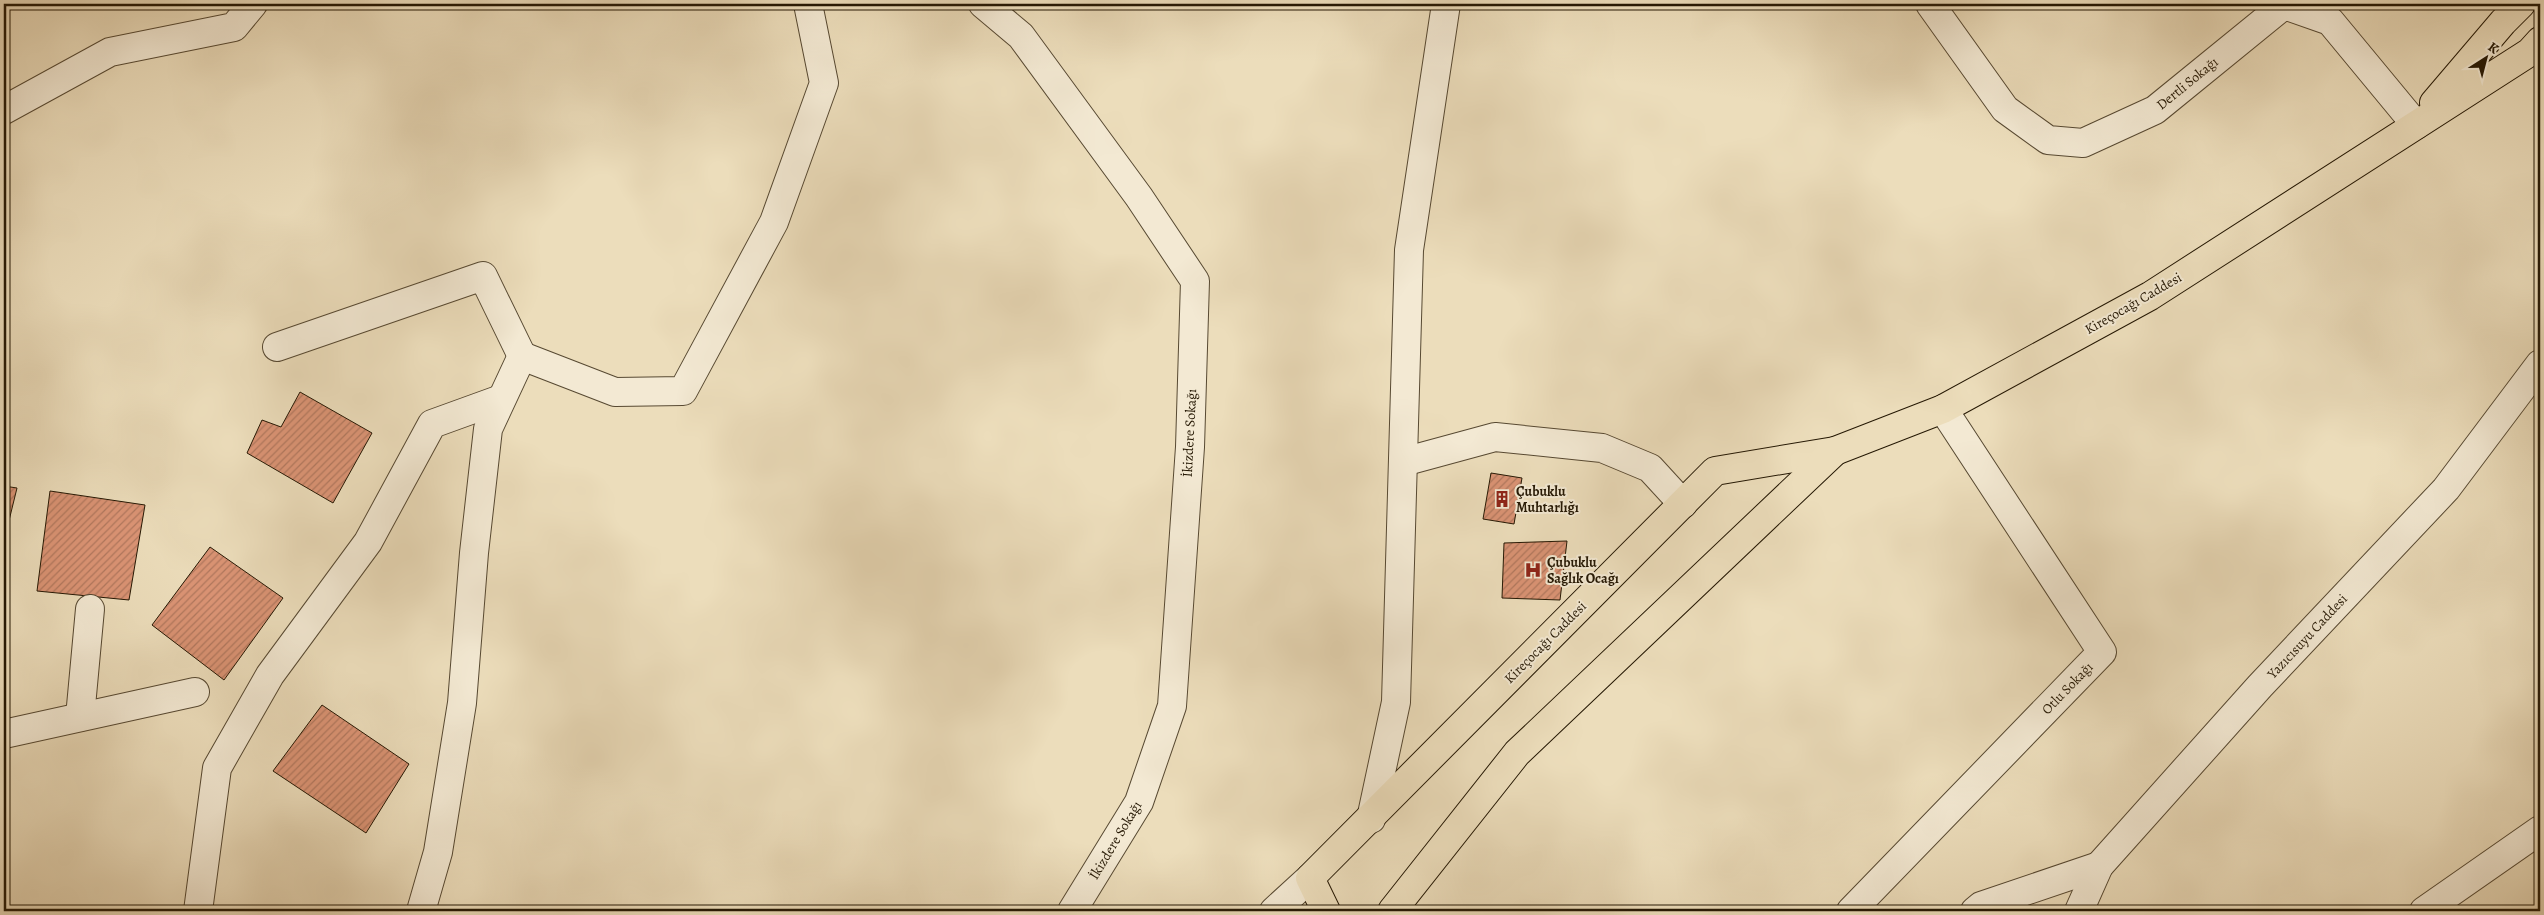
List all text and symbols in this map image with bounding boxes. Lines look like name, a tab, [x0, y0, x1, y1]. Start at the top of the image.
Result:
north arrow	[2462, 32, 2512, 82]
text: K	[2484, 37, 2503, 59]
street label: Dertli Sokağı	[2152, 53, 2222, 114]
street label: Kireçocağı Caddesi	[2081, 268, 2185, 339]
street label: İkizdere Sokağı	[1178, 388, 1201, 478]
place label: Çubuklu Muhtarlığı	[1516, 482, 1579, 517]
building icon: Çubuklu Muhtarlığı	[1492, 489, 1512, 509]
place label: Çubuklu Sağlık Ocağı	[1547, 553, 1619, 588]
hospital icon: Çubuklu Sağlık Ocağı	[1523, 560, 1543, 580]
street label: Yazıcısuyu Caddesi	[2262, 590, 2352, 684]
street label: Kireçocağı Caddesi	[1500, 597, 1591, 688]
street label: Otlu Sokağı	[2037, 658, 2097, 719]
street label: İkizdere Sokağı	[1084, 797, 1146, 883]

